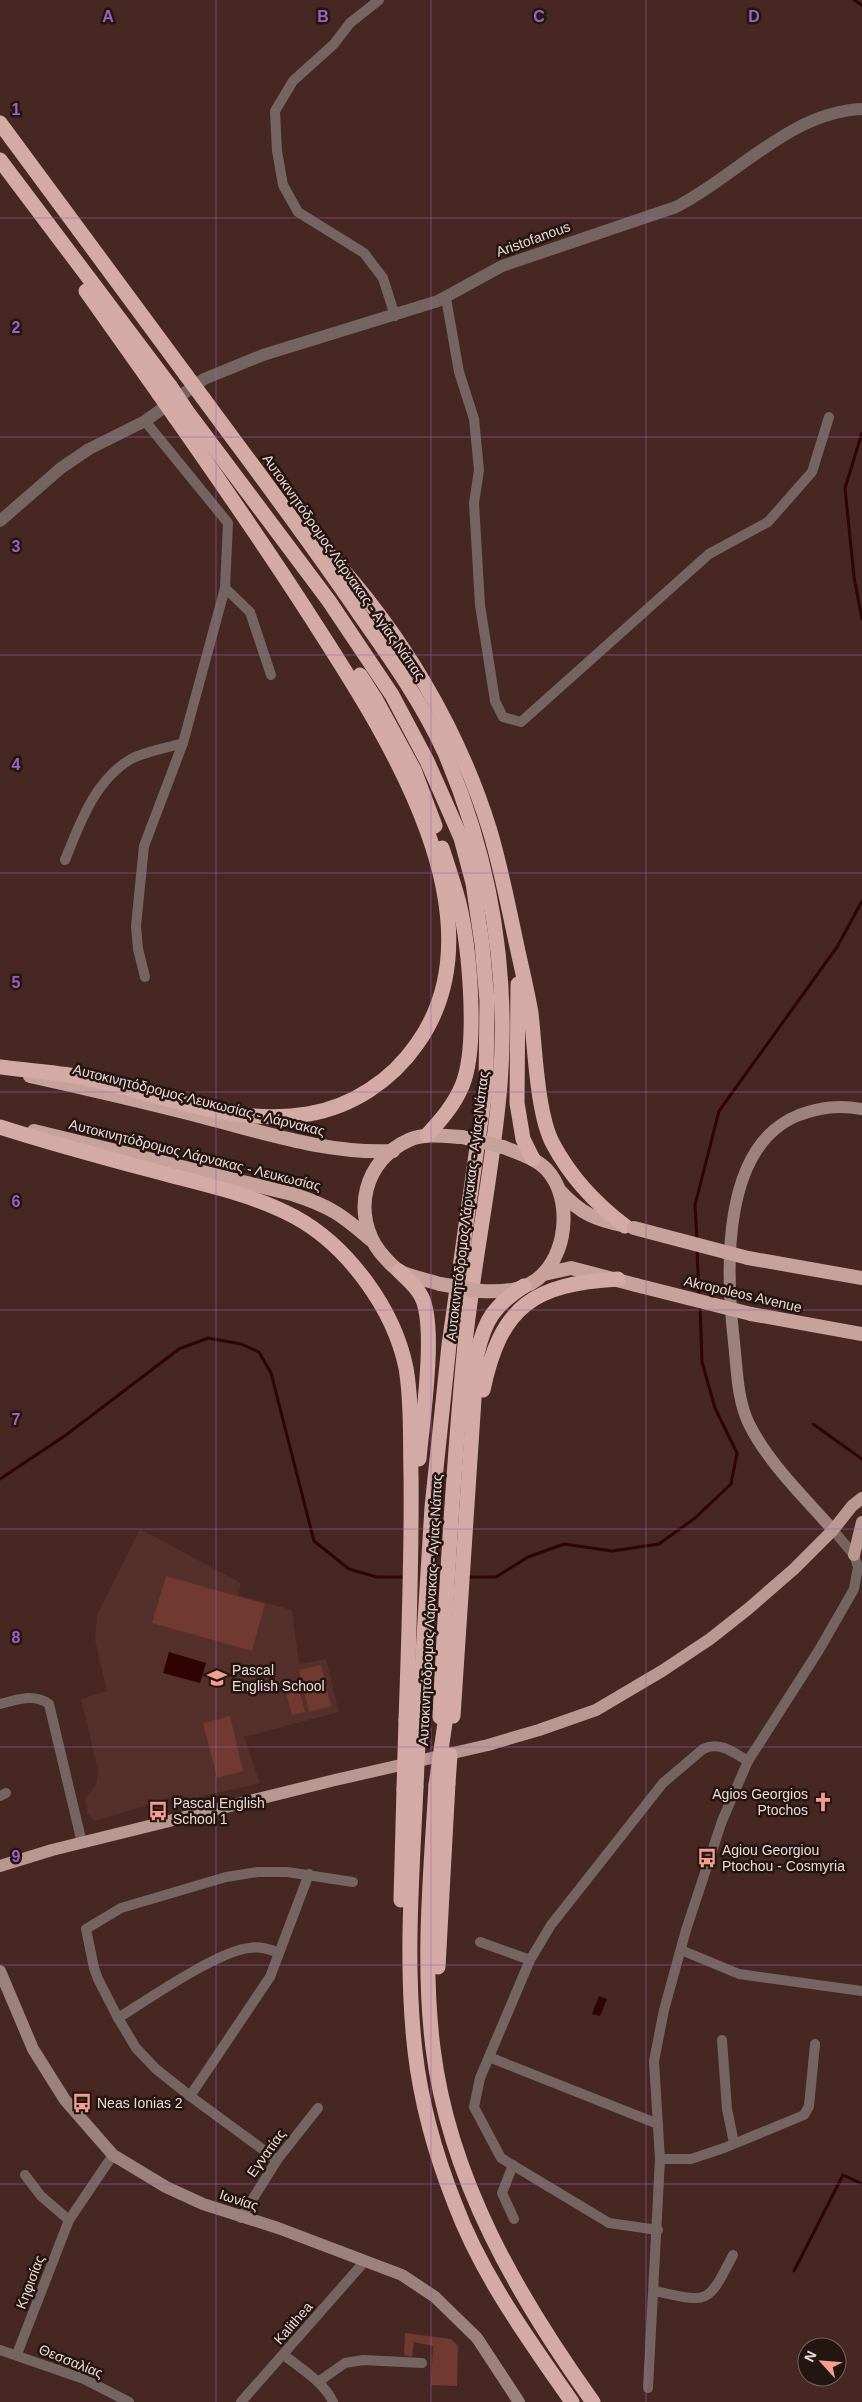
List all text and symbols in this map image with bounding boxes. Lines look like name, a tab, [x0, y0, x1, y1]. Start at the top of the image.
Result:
text: A	[102, 8, 114, 25]
text: B	[317, 8, 329, 25]
text: C	[533, 8, 545, 25]
text: D	[748, 8, 760, 25]
text: 1	[12, 101, 21, 118]
street label: Aristofanous	[494, 218, 572, 260]
text: 2	[12, 319, 21, 336]
street label: Αυτοκινητόδρομος Λάρνακας - Αγίας Νάπας	[259, 451, 429, 683]
text: 3	[12, 538, 21, 555]
text: 4	[12, 756, 21, 773]
text: 5	[12, 974, 21, 991]
street label: Αυτοκινητόδρομος Λευκωσίας - Λάρνακας	[71, 1061, 327, 1139]
street label: Αυτοκινητόδρομος Λάρνακας - Αγίας Νάπας	[442, 1070, 492, 1342]
street label: Αυτοκινητόδρομος Λάρνακας - Λευκωσίας	[67, 1116, 323, 1194]
text: 6	[12, 1193, 21, 1210]
street label: Akropoleos Avenue	[683, 1273, 804, 1315]
text: 7	[12, 1411, 21, 1428]
street label: Αυτοκινητόδρομος Λάρνακας - Αγίας Νάπας	[415, 1474, 445, 1746]
text: 8	[12, 1629, 21, 1646]
place label: Pascal English School	[232, 1662, 325, 1694]
school or university icon: Pascal English School	[206, 1667, 228, 1689]
place label: Agios Georgios Ptochos	[712, 1786, 808, 1818]
church icon: Agios Georgios Ptochos	[812, 1791, 834, 1813]
place label: Pascal English School 1	[173, 1795, 265, 1827]
bus stop icon: Pascal English School 1	[147, 1800, 169, 1822]
place label: Agiou Georgiou Ptochou - Cosmyria	[722, 1842, 845, 1874]
bus stop icon: Agiou Georgiou Ptochou - Cosmyria	[696, 1847, 718, 1869]
text: 9	[12, 1848, 21, 1865]
bus stop icon: Neas Ionias 2	[71, 2092, 93, 2114]
place label: Neas Ionias 2	[97, 2095, 183, 2111]
street label: Εγνατίας	[243, 2126, 289, 2180]
street label: Ιωνίας	[218, 2186, 261, 2214]
street label: Κηφισίας	[13, 2253, 48, 2311]
street label: Kalithea	[270, 2298, 316, 2347]
north arrow	[797, 2337, 847, 2387]
street label: Θεσσαλίας	[37, 2341, 105, 2381]
text: N	[801, 2348, 820, 2364]

